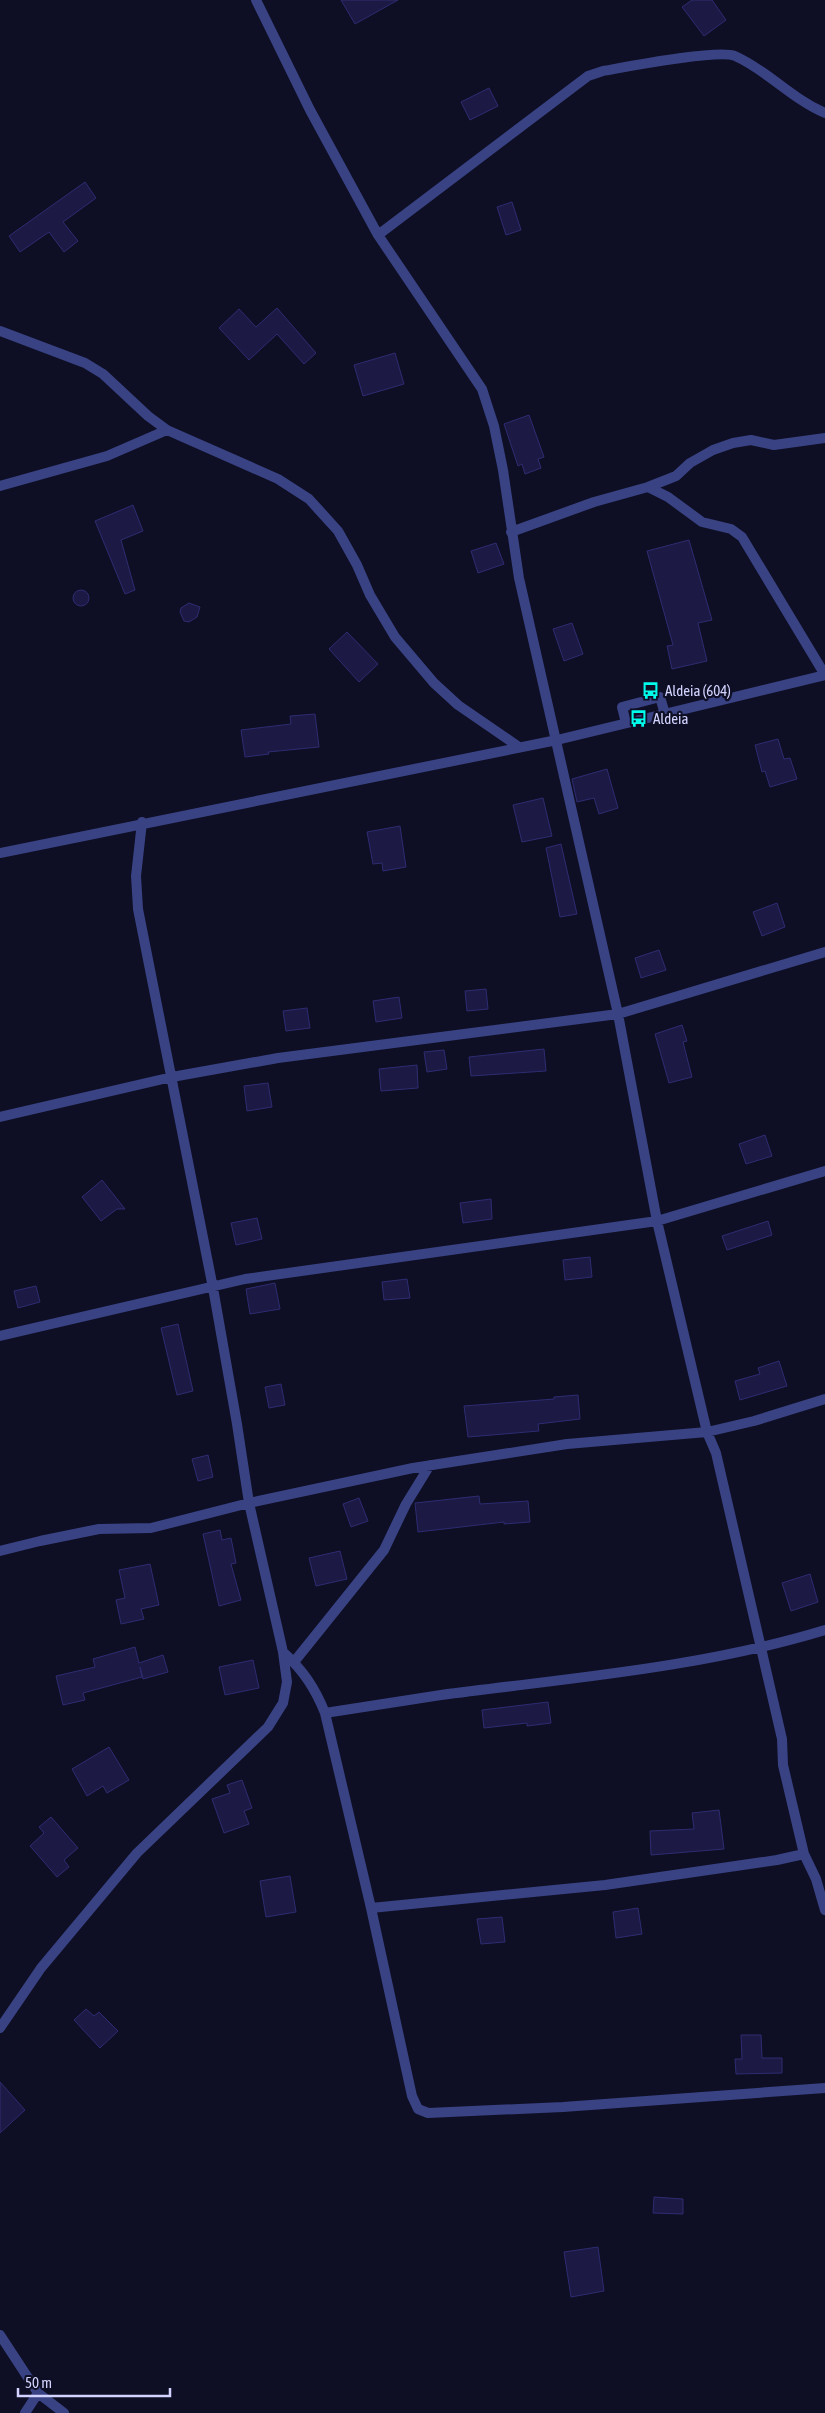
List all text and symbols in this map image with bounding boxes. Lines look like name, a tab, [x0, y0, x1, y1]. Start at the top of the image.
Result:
bus stop icon: Aldeia (604)	[641, 680, 661, 700]
place label: Aldeia (604)	[665, 682, 731, 699]
bus stop icon: Aldeia	[629, 708, 649, 728]
place label: Aldeia	[653, 710, 689, 727]
scale bar	[18, 2366, 170, 2398]
text: 50 m	[25, 2374, 52, 2391]

